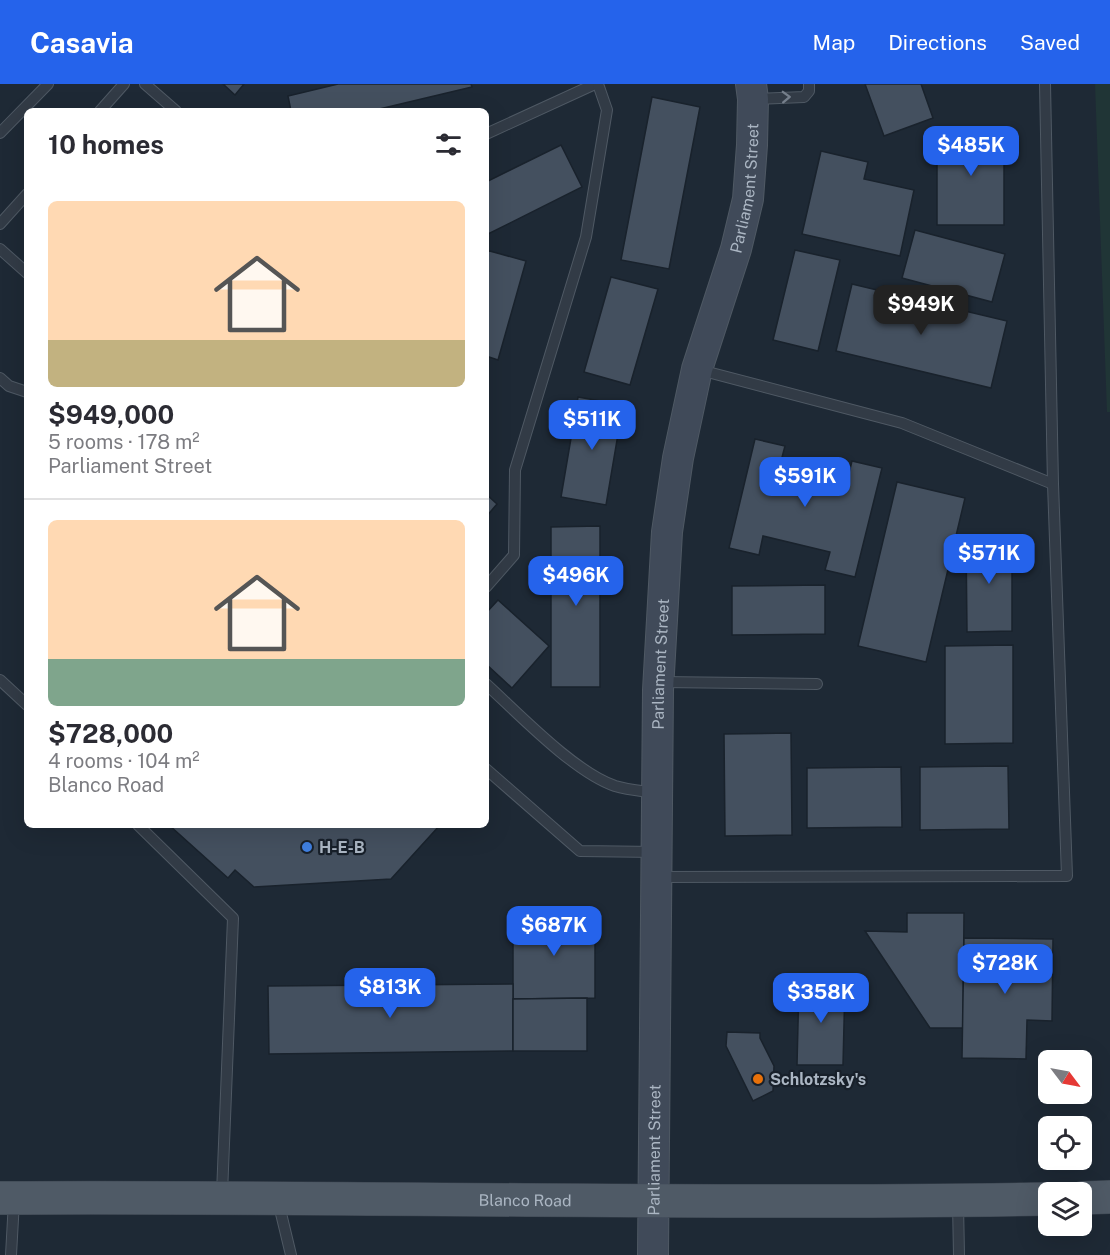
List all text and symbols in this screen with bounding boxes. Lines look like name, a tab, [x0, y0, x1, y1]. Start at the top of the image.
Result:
text: Casavia	[30, 26, 134, 59]
text: Map	[813, 30, 855, 55]
text: Directions	[888, 30, 987, 55]
text: Saved	[1020, 30, 1080, 55]
one-way arrow	[781, 91, 790, 104]
street label: Parliament Street	[726, 123, 762, 255]
pin: $485K	[929, 126, 1013, 177]
icon: filters	[432, 128, 465, 161]
text: 10 homes	[48, 129, 164, 160]
text: $485K	[937, 133, 1005, 157]
icon: home	[203, 240, 311, 348]
pin: $949K	[879, 285, 963, 336]
text: $949K	[887, 292, 955, 316]
text: $949,000	[48, 399, 174, 430]
pin: $511K	[550, 400, 634, 451]
text: $511K	[563, 407, 621, 431]
text: 5 rooms · 178 m²	[48, 430, 200, 454]
text: Parliament Street	[48, 454, 212, 478]
pin: $591K	[763, 457, 847, 508]
text: $591K	[773, 464, 837, 488]
pin: $571K	[947, 534, 1031, 585]
text: $571K	[958, 541, 1020, 565]
pin: $496K	[534, 556, 618, 607]
icon: home	[203, 559, 311, 667]
text: $496K	[542, 563, 610, 587]
street label: Parliament Street	[649, 598, 673, 730]
text: $728,000	[48, 718, 173, 749]
text: 4 rooms · 104 m²	[48, 749, 200, 773]
text: Blanco Road	[48, 773, 164, 797]
place label: H-E-B	[319, 838, 365, 857]
marker: H-E-B	[300, 840, 314, 854]
pin: $687K	[512, 906, 596, 957]
text: $687K	[521, 913, 587, 937]
pin: $728K	[963, 944, 1047, 995]
text: $728K	[972, 951, 1038, 975]
pin: $813K	[348, 968, 432, 1019]
pin: $358K	[779, 973, 863, 1024]
text: $813K	[358, 975, 422, 999]
text: $358K	[787, 980, 855, 1004]
north arrow	[1038, 1050, 1092, 1104]
map controls	[1038, 1050, 1092, 1236]
place label: Schlotzsky's	[770, 1070, 866, 1089]
marker: Schlotzsky's	[751, 1072, 765, 1086]
street label: Parliament Street	[644, 1084, 665, 1216]
button: locate	[1038, 1116, 1092, 1170]
button: layers	[1038, 1182, 1092, 1236]
street label: Blanco Road	[478, 1191, 572, 1210]

